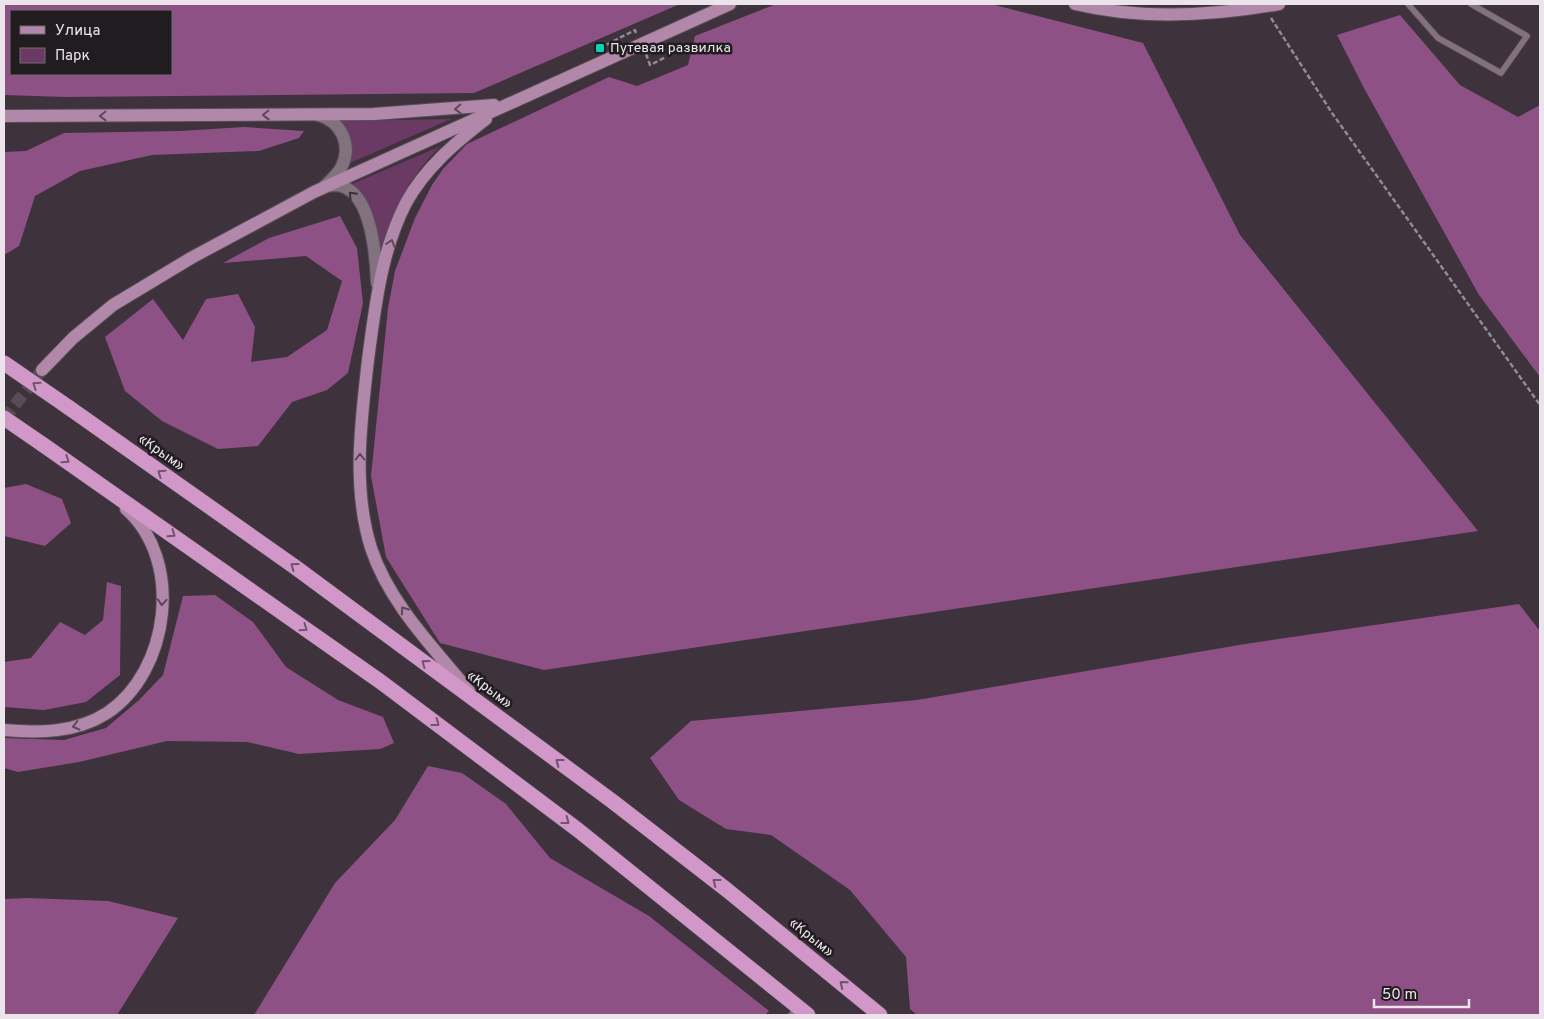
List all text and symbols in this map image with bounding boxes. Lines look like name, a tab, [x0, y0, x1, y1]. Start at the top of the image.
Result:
legend	[10, 10, 172, 75]
text: Улица	[55, 22, 100, 41]
place label: Путевая развилка	[610, 40, 731, 57]
marker: Путевая развилка	[594, 42, 606, 54]
text: Парк	[55, 47, 90, 66]
one-way arrow	[454, 103, 462, 114]
one-way arrow	[261, 110, 269, 120]
one-way arrow	[99, 111, 107, 122]
one-way arrow	[349, 191, 358, 200]
one-way arrow	[385, 239, 395, 248]
one-way arrow	[32, 382, 41, 391]
street label: «Крым»	[135, 431, 187, 475]
one-way arrow	[355, 452, 365, 460]
one-way arrow	[60, 454, 69, 463]
one-way arrow	[157, 470, 167, 479]
one-way arrow	[166, 528, 176, 537]
one-way arrow	[290, 563, 300, 572]
one-way arrow	[157, 598, 168, 606]
one-way arrow	[401, 606, 410, 615]
one-way arrow	[299, 622, 308, 631]
one-way arrow	[421, 660, 431, 669]
street label: «Крым»	[463, 667, 515, 713]
one-way arrow	[430, 717, 440, 726]
one-way arrow	[71, 720, 80, 731]
one-way arrow	[556, 760, 565, 768]
one-way arrow	[560, 815, 570, 824]
one-way arrow	[713, 879, 722, 888]
street label: «Крым»	[785, 915, 837, 961]
scale bar	[1374, 976, 1469, 1008]
one-way arrow	[839, 981, 848, 990]
text: 50 m	[1382, 986, 1417, 1005]

